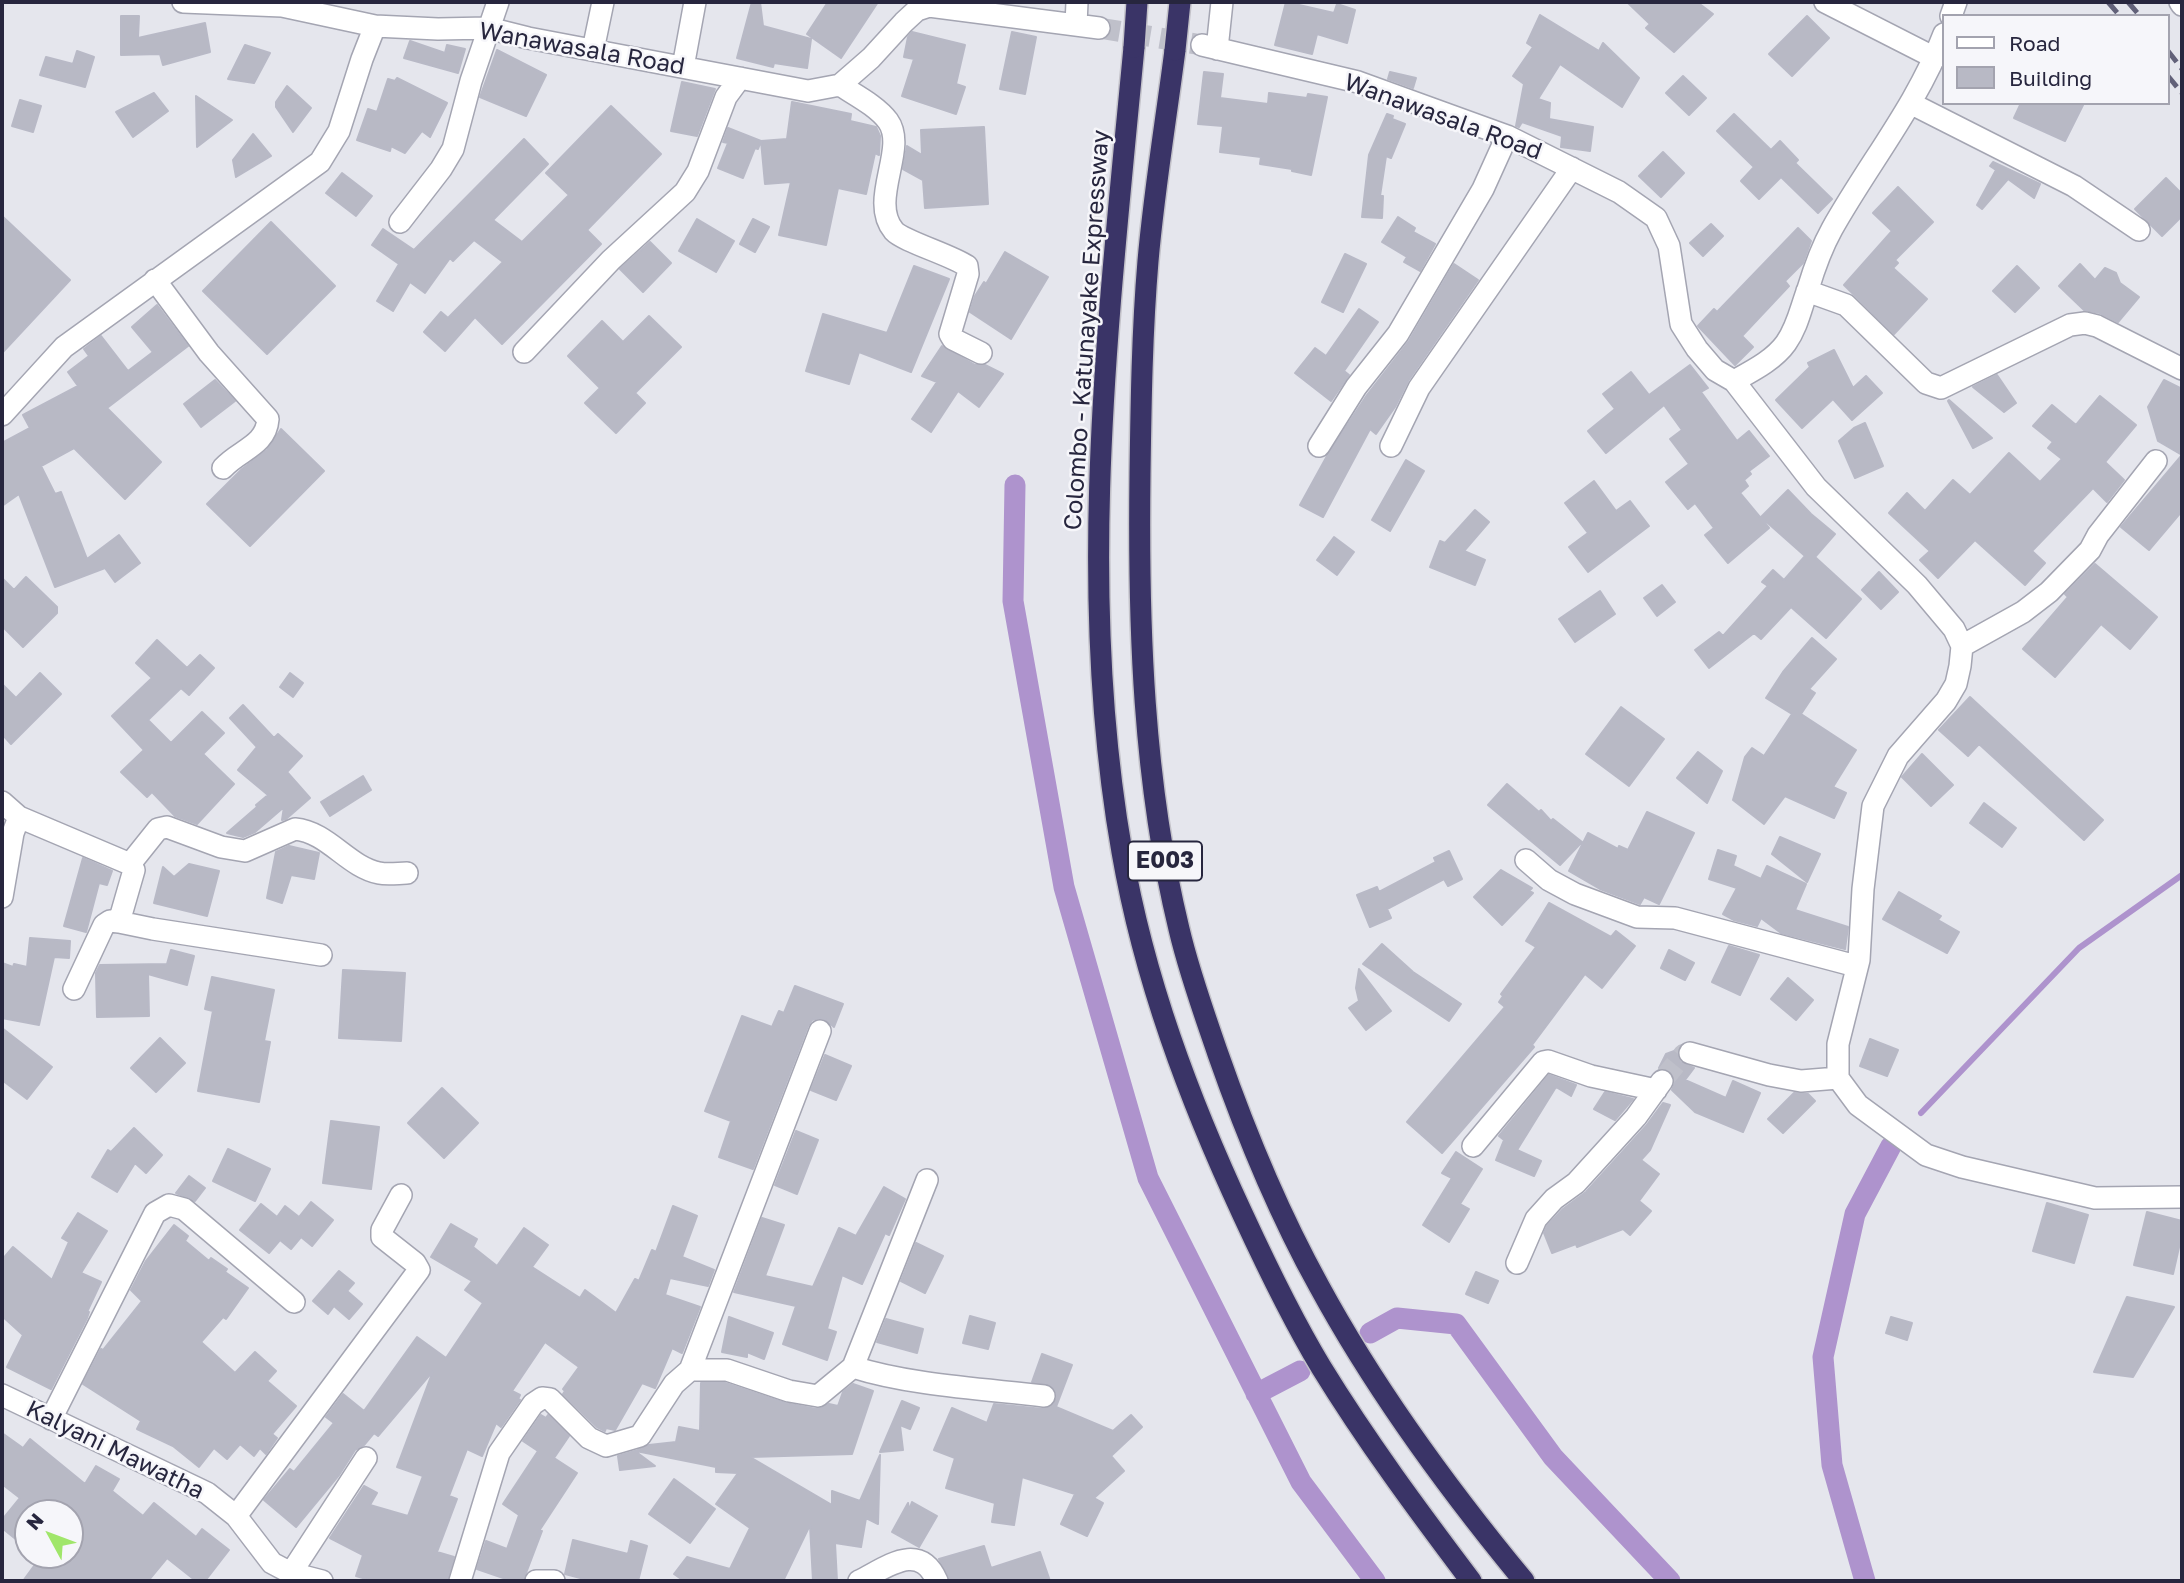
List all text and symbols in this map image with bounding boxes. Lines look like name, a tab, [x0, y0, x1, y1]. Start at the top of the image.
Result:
legend	[1942, 14, 2170, 105]
street label: Wanawasala Road	[477, 17, 687, 81]
text: Road	[2009, 30, 2060, 56]
text: Building	[2009, 65, 2092, 91]
street label: Wanawasala Road	[1340, 68, 1546, 166]
street label: Colombo - Katunayake Expressway	[1059, 129, 1115, 531]
road number: E003	[1128, 842, 1202, 880]
street label: Kalyani Mawatha	[21, 1394, 209, 1506]
north arrow	[14, 1499, 84, 1569]
text: N	[21, 1508, 48, 1534]

